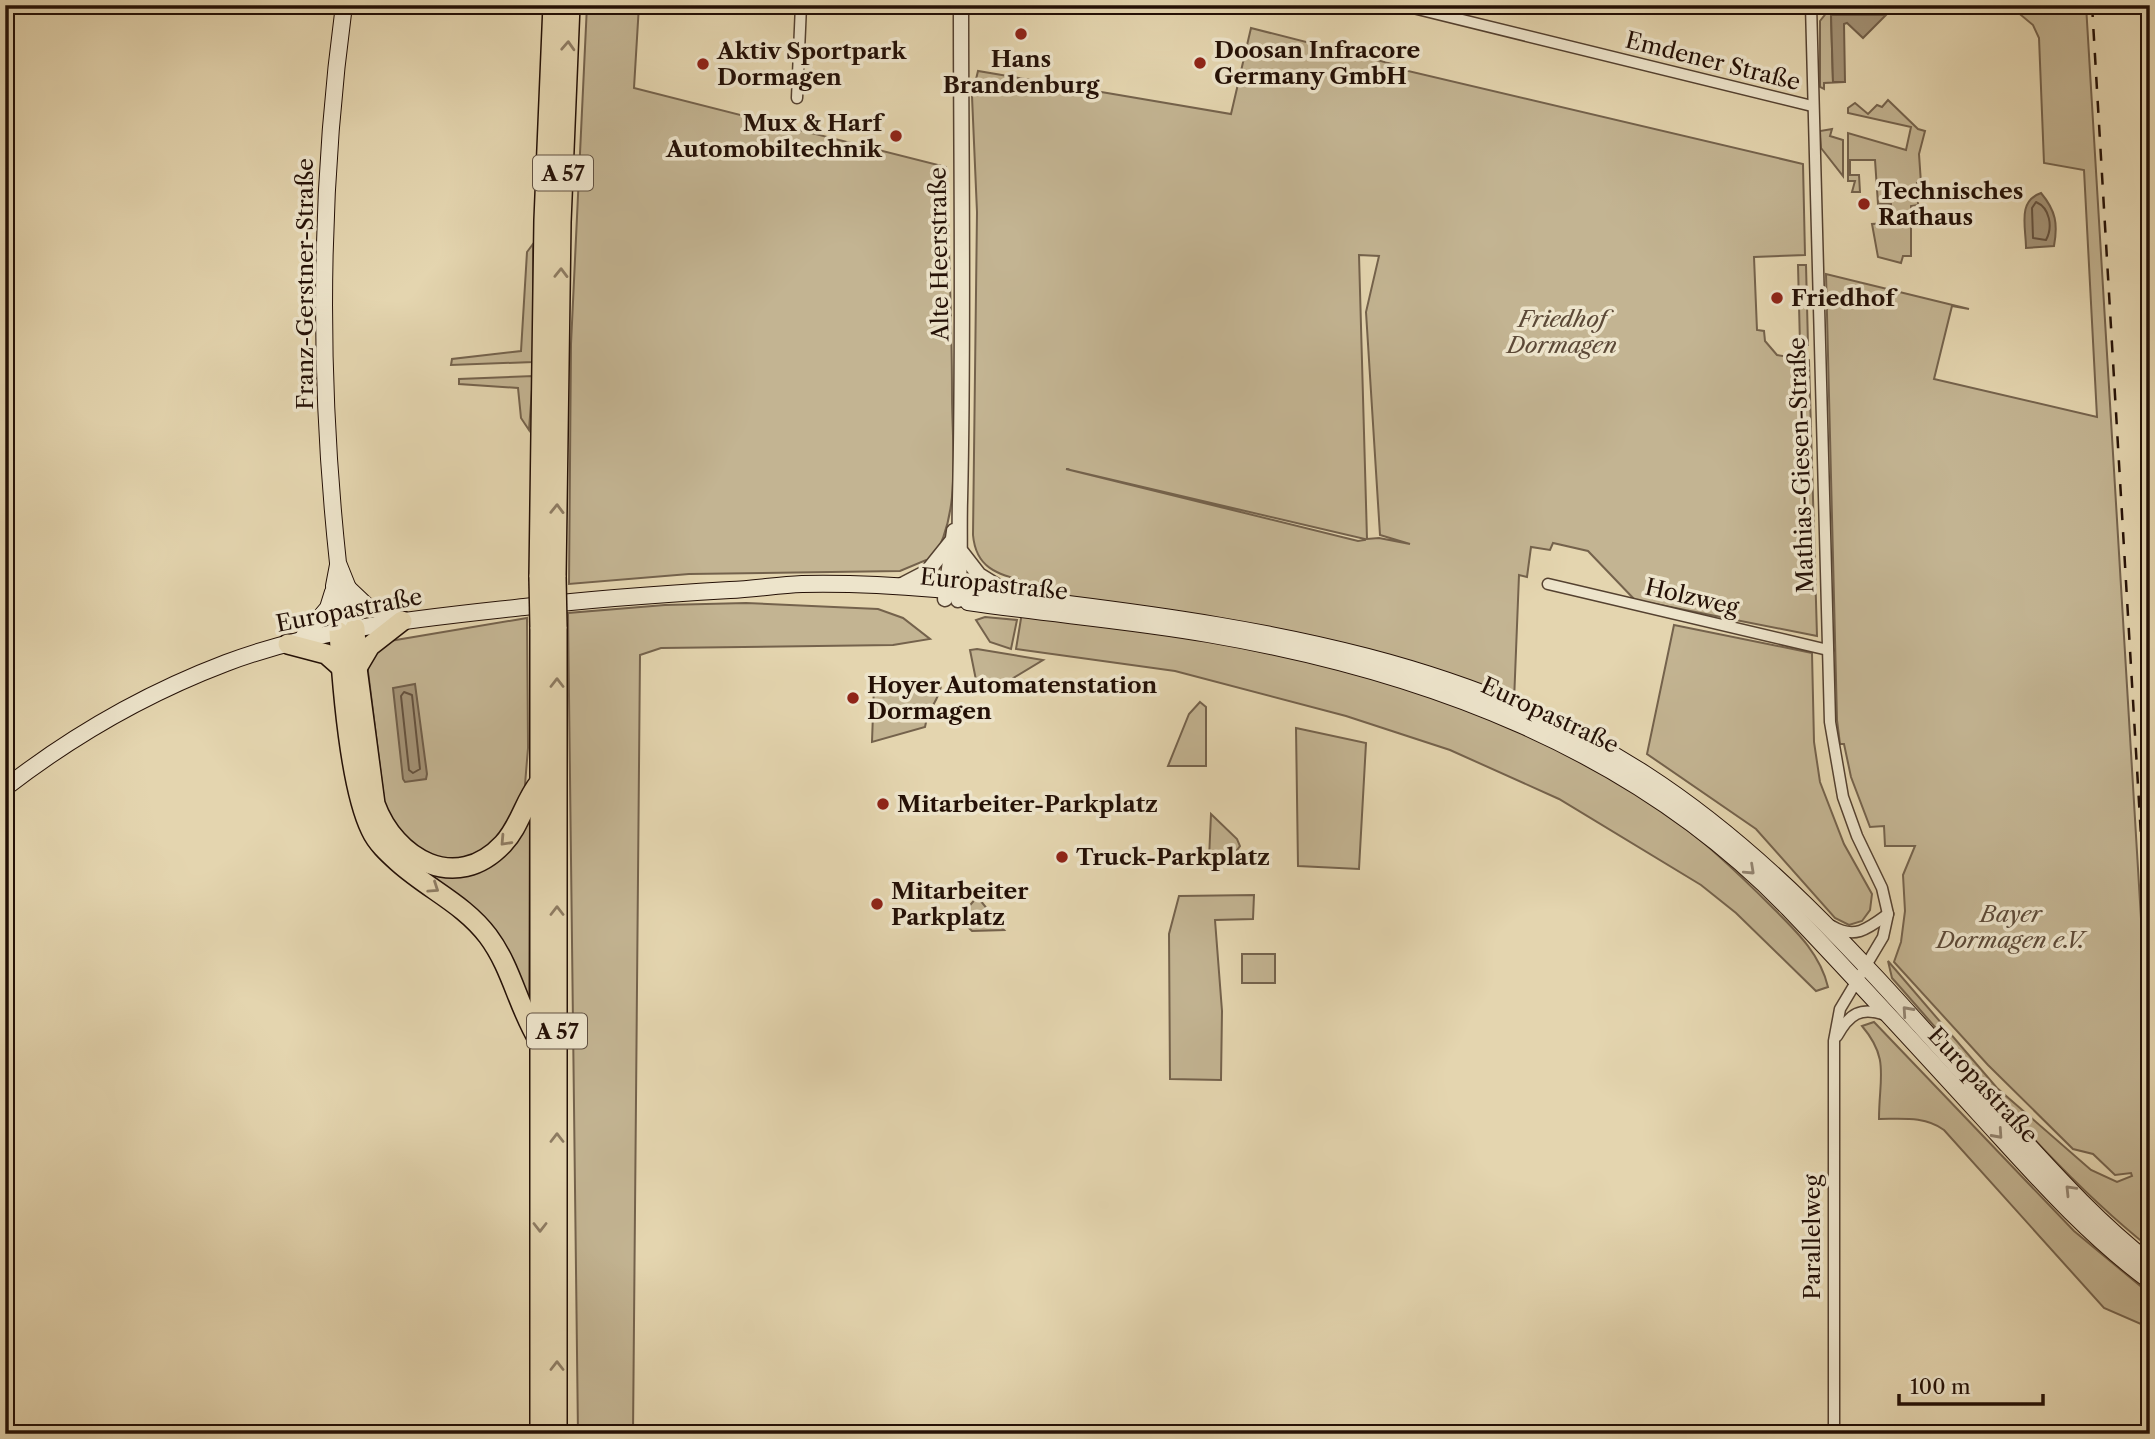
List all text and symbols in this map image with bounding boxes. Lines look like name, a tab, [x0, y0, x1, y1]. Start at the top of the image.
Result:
marker: Hans Brandenburg	[1013, 26, 1029, 42]
street label: Emdener Straße	[1623, 26, 1803, 96]
place label: Doosan Infracore Germany GmbH	[1214, 36, 1420, 90]
place label: Aktiv Sportpark Dormagen	[716, 37, 907, 91]
one-way arrow	[560, 40, 575, 51]
place label: Hans Brandenburg	[943, 45, 1100, 99]
marker: Doosan Infracore Germany GmbH	[1192, 55, 1208, 71]
marker: Aktiv Sportpark Dormagen	[695, 56, 711, 72]
place label: Mux & Harf Automobiltechnik	[665, 109, 885, 163]
marker: Mux & Harf Automobiltechnik	[888, 128, 904, 144]
road number: A 57	[533, 156, 593, 190]
street label: Franz-Gerstner-Straße	[291, 158, 319, 410]
street label: Alte Heerstraße	[923, 167, 955, 342]
place label: Technisches Rathaus	[1878, 177, 2023, 231]
marker: Technisches Rathaus	[1856, 196, 1872, 212]
one-way arrow	[553, 268, 569, 278]
place label: Friedhof	[1791, 284, 1898, 312]
marker: Friedhof	[1769, 290, 1785, 306]
park label: Friedhof Dormagen	[1505, 305, 1617, 359]
street label: Mathias-Giesen-Straße	[1783, 337, 1819, 593]
one-way arrow	[549, 503, 565, 513]
street label: Europastraße	[919, 562, 1069, 606]
street label: Holzweg	[1642, 573, 1742, 622]
street label: Europastraße	[273, 582, 425, 638]
place label: Hoyer Automatenstation Dormagen	[867, 671, 1158, 725]
street label: Europastraße	[1477, 671, 1623, 759]
one-way arrow	[549, 677, 565, 688]
marker: Hoyer Automatenstation Dormagen	[845, 690, 861, 706]
place label: Mitarbeiter-Parkplatz	[897, 790, 1158, 818]
marker: Mitarbeiter-Parkplatz	[875, 796, 891, 812]
one-way arrow	[500, 833, 513, 846]
place label: Truck-Parkplatz	[1076, 843, 1270, 871]
marker: Truck-Parkplatz	[1054, 849, 1070, 865]
one-way arrow	[1742, 862, 1755, 875]
place label: Mitarbeiter Parkplatz	[891, 877, 1029, 931]
one-way arrow	[427, 880, 440, 893]
marker: Mitarbeiter Parkplatz	[869, 896, 885, 912]
park label: Bayer Dormagen e.V.	[1934, 900, 2088, 954]
one-way arrow	[549, 905, 565, 915]
one-way arrow	[1903, 1006, 1916, 1019]
road number: A 57	[527, 1014, 587, 1048]
street label: Europastraße	[1922, 1021, 2044, 1149]
one-way arrow	[1990, 1126, 2003, 1139]
one-way arrow	[549, 1132, 565, 1143]
street label: Parallelweg	[1798, 1174, 1826, 1300]
one-way arrow	[2066, 1185, 2079, 1198]
one-way arrow	[532, 1222, 547, 1233]
one-way arrow	[549, 1360, 565, 1370]
scale bar	[1899, 1362, 2043, 1406]
text: 100 m	[1910, 1374, 1971, 1399]

